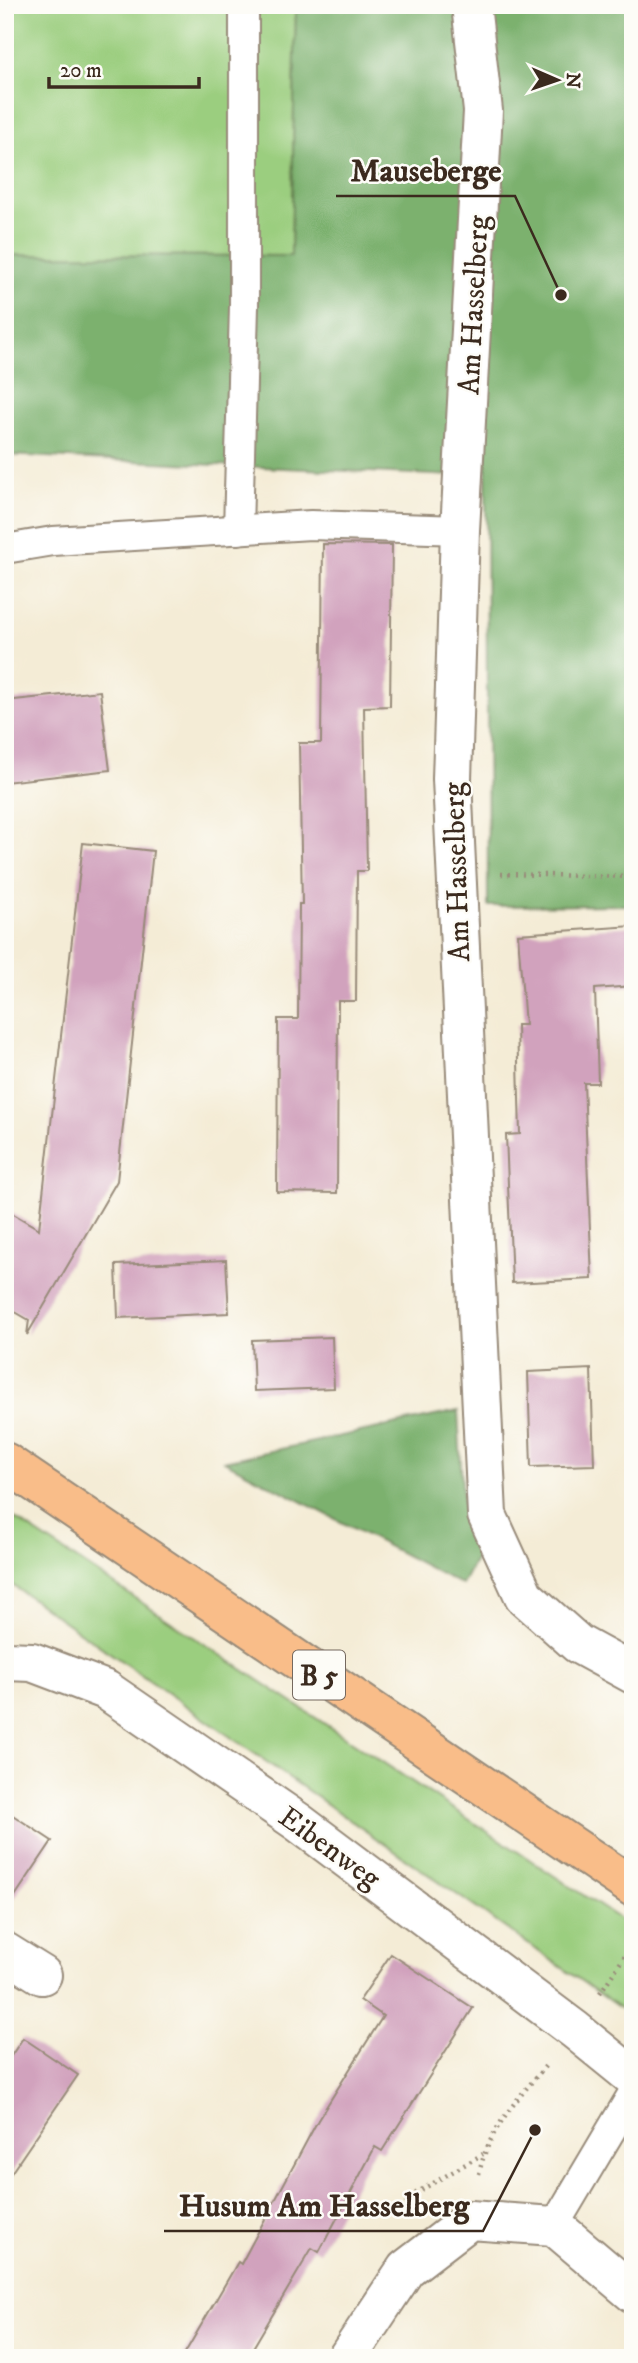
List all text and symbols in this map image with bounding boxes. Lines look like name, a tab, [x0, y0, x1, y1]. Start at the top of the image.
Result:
scale bar	[49, 46, 200, 90]
north arrow	[522, 46, 592, 116]
text: 20 m	[60, 58, 102, 84]
text: N	[561, 72, 584, 89]
callout: Mauseberge	[336, 143, 515, 196]
text: Mauseberge	[350, 152, 502, 192]
street label: Am Hasselberg	[451, 214, 498, 396]
street label: Am Hasselberg	[436, 781, 479, 962]
road number: B 5	[293, 1650, 345, 1700]
street label: Eibenweg	[271, 1799, 388, 1898]
callout: Husum Am Hasselberg	[164, 2178, 483, 2231]
text: Husum Am Hasselberg	[179, 2187, 471, 2227]

